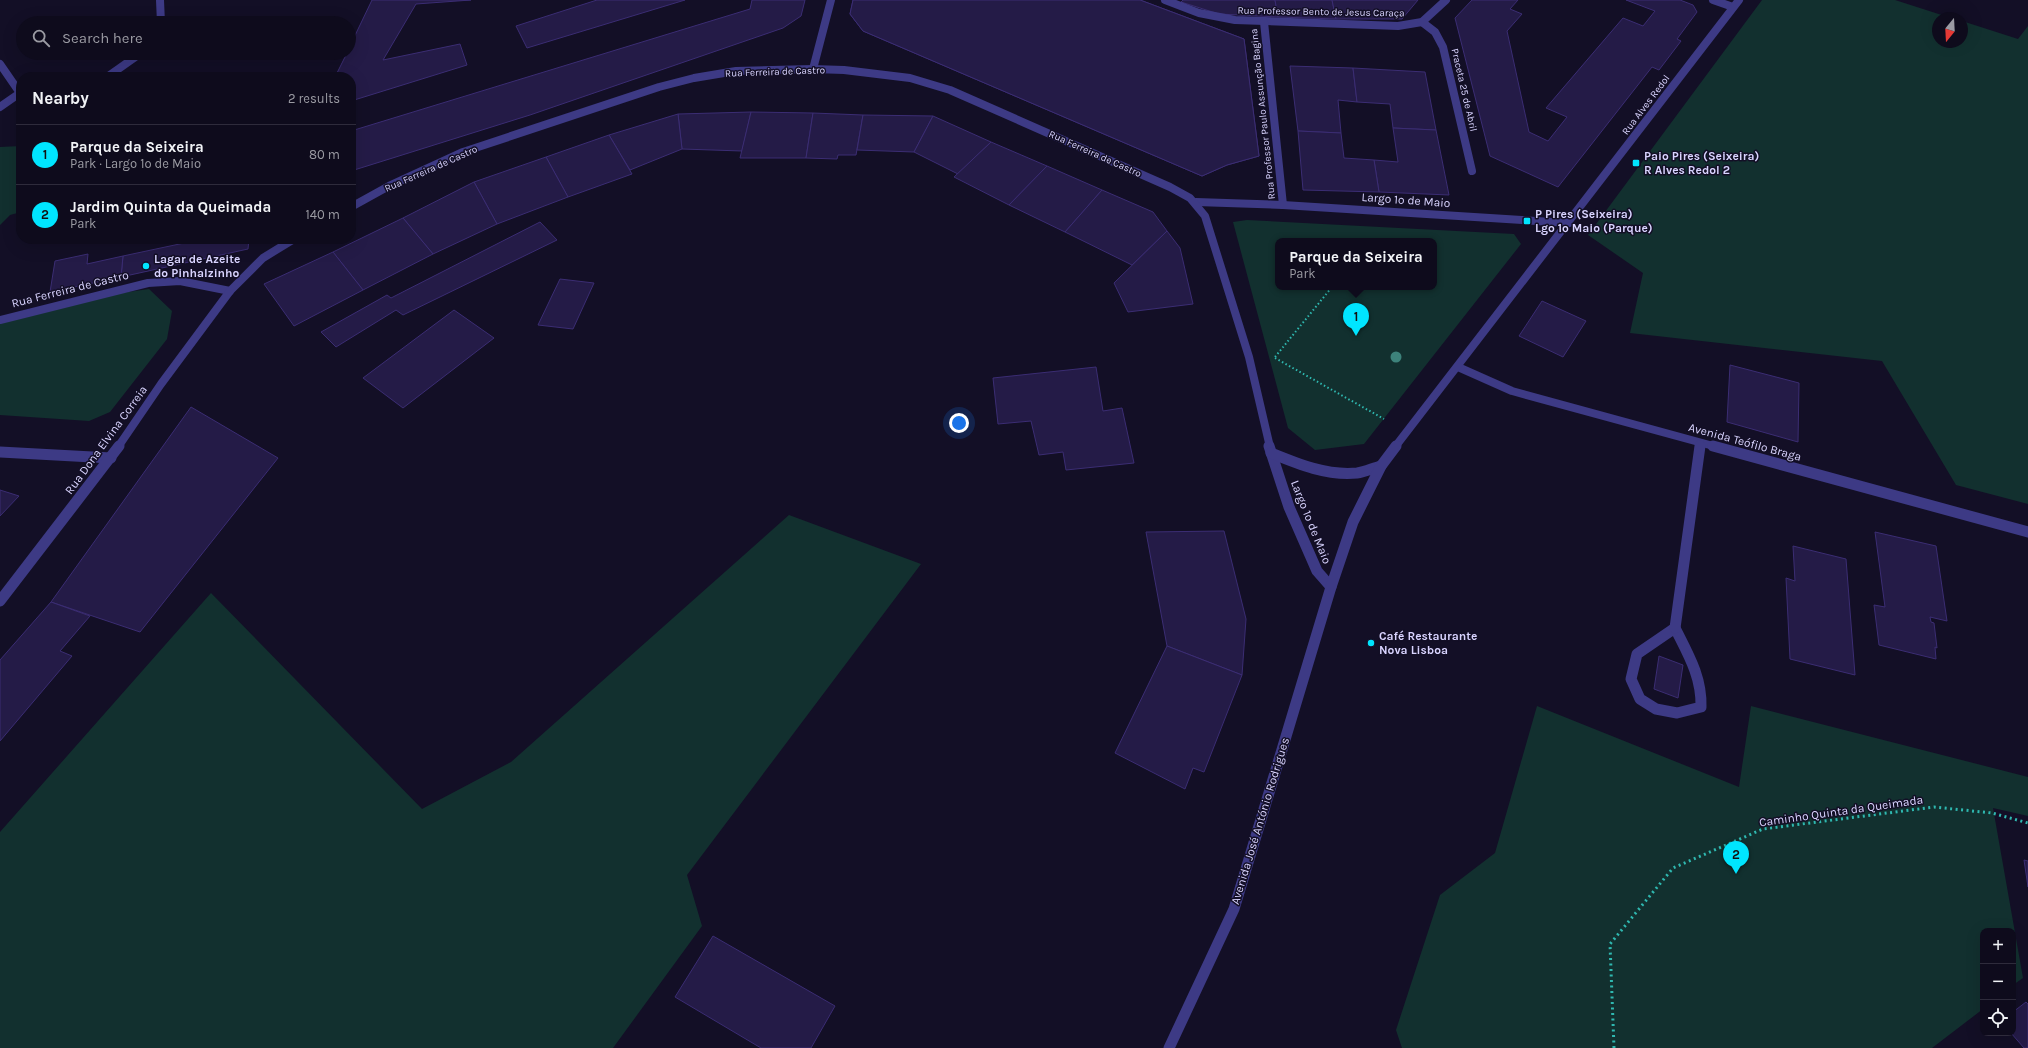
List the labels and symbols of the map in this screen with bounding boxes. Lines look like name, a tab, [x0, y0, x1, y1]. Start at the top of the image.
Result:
street label: Rua Professor Bento de Jesus Caraça	[1237, 5, 1405, 19]
north arrow	[1932, 12, 1968, 48]
street label: Rua Professor Paulo Assunção Bagina	[1248, 28, 1278, 200]
street label: Praceta 25 de Abril	[1449, 47, 1479, 133]
street label: Rua Ferreira de Castro	[725, 64, 825, 80]
street label: Rua Alves Redol	[1620, 73, 1672, 137]
street label: Rua Ferreira de Castro	[1047, 128, 1143, 180]
street label: Rua Ferreira de Castro	[383, 143, 479, 195]
place label: Paio Pires (Seixeira) R Alves Redol 2	[1644, 149, 1759, 177]
marker: Paio Pires (Seixeira) R Alves Redol 2	[1631, 158, 1641, 168]
street label: Largo 1º de Maio	[1361, 190, 1451, 210]
place label: P Pires (Seixeira) Lgo 1º Maio (Parque)	[1535, 207, 1653, 235]
marker: P Pires (Seixeira) Lgo 1º Maio (Parque)	[1522, 216, 1532, 226]
place label: Lagar de Azeite do Pinhalzinho	[154, 252, 240, 280]
marker: Lagar de Azeite do Pinhalzinho	[141, 261, 151, 271]
street label: Rua Ferreira de Castro	[10, 268, 130, 310]
pin: 1	[1343, 303, 1369, 336]
street label: Rua Dona Elvina Correia	[62, 383, 150, 497]
your location	[949, 413, 969, 433]
street label: Avenida Teófilo Braga	[1687, 420, 1803, 464]
street label: Largo 1º de Maio	[1288, 478, 1334, 566]
place label: Café Restaurante Nova Lisboa	[1379, 629, 1477, 657]
marker: Café Restaurante Nova Lisboa	[1366, 638, 1376, 648]
street label: Avenida José António Rodrigues	[1228, 736, 1292, 906]
street label: Caminho Quinta da Queimada	[1758, 793, 1924, 829]
pin: 2	[1723, 841, 1749, 874]

